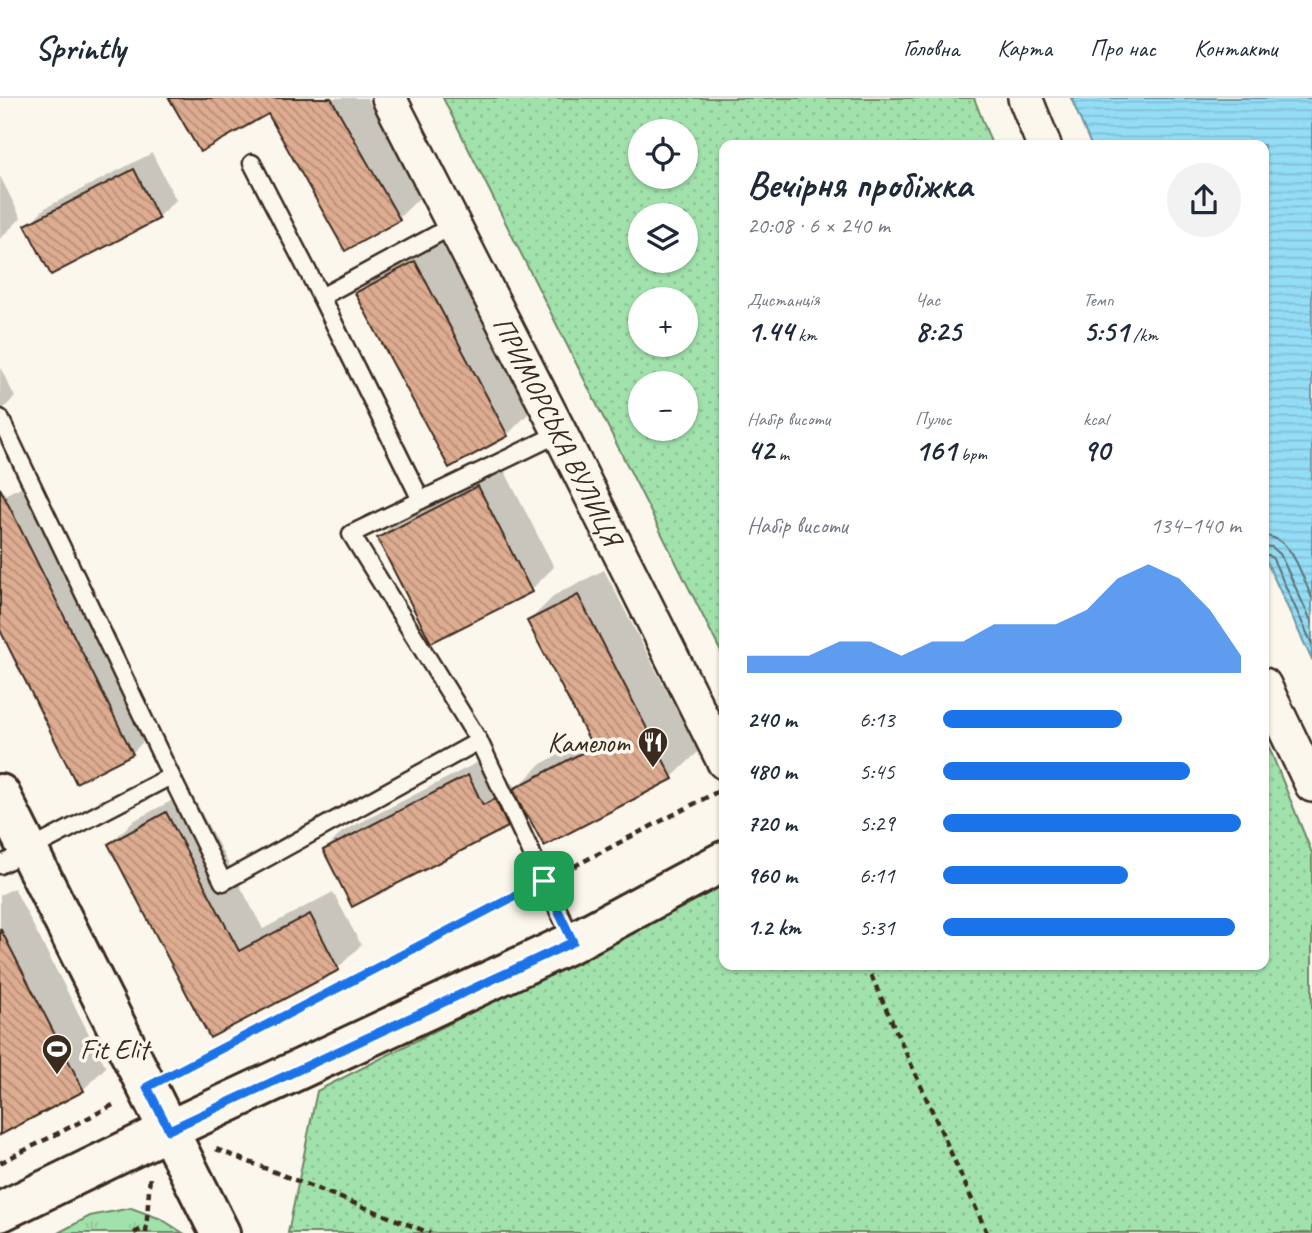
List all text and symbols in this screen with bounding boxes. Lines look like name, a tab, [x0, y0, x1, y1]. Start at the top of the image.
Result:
text: Sprintly	[35, 27, 125, 69]
text: Головна	[903, 33, 959, 63]
text: Карта	[997, 33, 1052, 63]
text: Про нас	[1090, 33, 1156, 63]
text: Контакти	[1194, 33, 1277, 63]
map controls	[628, 119, 698, 441]
button: locate	[628, 119, 698, 189]
text: Вечірня пробіжка	[747, 161, 972, 208]
button: share	[1167, 163, 1241, 237]
button: layers	[628, 203, 698, 273]
text: 20:08 · 6 × 240 m	[747, 211, 890, 240]
button: +	[628, 287, 698, 357]
text: Дистанція	[747, 288, 820, 312]
text: Час	[915, 288, 940, 312]
text: Темп	[1083, 288, 1114, 312]
street label: ПРИМОРСЬКА ВУЛИЦЯ	[485, 310, 632, 554]
text: 1.44	[747, 312, 793, 350]
text: 8:25	[915, 312, 961, 350]
text: 5:51	[1083, 312, 1128, 350]
text: km	[793, 323, 817, 347]
text: /km	[1128, 323, 1158, 347]
button: −	[628, 371, 698, 441]
text: Набір висоти	[747, 407, 830, 431]
text: Пульс	[915, 407, 952, 431]
text: kcal	[1083, 407, 1108, 431]
text: 42	[747, 431, 774, 469]
text: 161	[915, 431, 956, 469]
text: 90	[1083, 431, 1110, 469]
text: m	[774, 442, 789, 466]
text: bpm	[956, 442, 987, 466]
text: Набір висоти	[747, 511, 847, 540]
text: 134–140 m	[1150, 511, 1241, 540]
text: 240 m	[747, 705, 797, 734]
text: 6:13	[859, 705, 895, 734]
place label: Камелот	[548, 725, 631, 760]
restaurant icon: Камелот	[636, 725, 670, 769]
text: 480 m	[747, 757, 797, 786]
text: 5:45	[859, 757, 895, 786]
text: 720 m	[747, 809, 797, 838]
text: 5:29	[859, 809, 895, 838]
pin	[514, 851, 574, 911]
text: 960 m	[747, 861, 797, 890]
text: 6:11	[859, 861, 895, 890]
icon: arrive	[525, 862, 563, 900]
text: 1.2 km	[747, 913, 801, 942]
text: 5:31	[859, 913, 895, 942]
sports icon: Fit Elit	[40, 1032, 74, 1076]
place label: Fit Elit	[80, 1032, 152, 1067]

